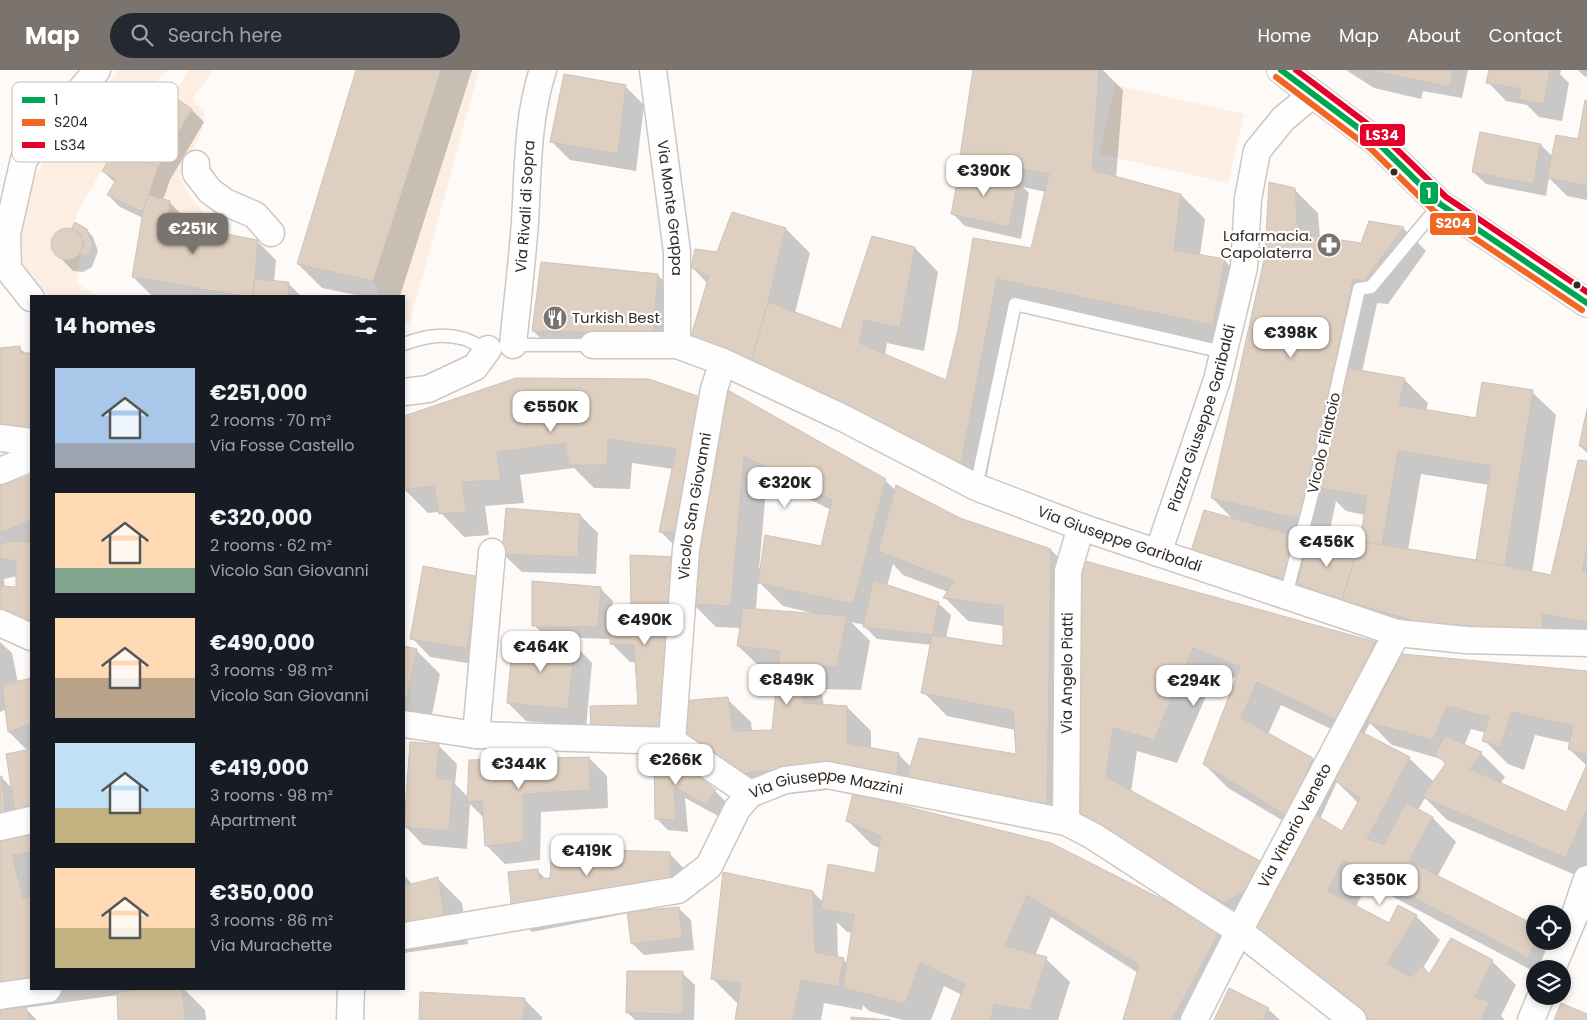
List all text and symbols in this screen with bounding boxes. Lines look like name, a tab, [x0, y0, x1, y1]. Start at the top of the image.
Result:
search box	[110, 13, 460, 58]
text: Map	[25, 19, 80, 52]
icon: search	[128, 21, 156, 49]
text: Search here	[168, 22, 282, 49]
text: Home	[1257, 23, 1311, 48]
text: Map	[1339, 23, 1379, 48]
text: About	[1407, 23, 1461, 48]
text: Contact	[1489, 23, 1562, 48]
legend	[12, 82, 178, 162]
text: 1	[54, 90, 58, 110]
text: S204	[54, 112, 88, 132]
line badge: LS34	[1359, 123, 1406, 147]
text: LS34	[1365, 125, 1399, 145]
text: LS34	[54, 135, 86, 155]
street label: Via Rivali di Sopra	[510, 139, 540, 274]
street label: Via Monte Grappa	[652, 139, 688, 276]
pin: €390K	[949, 154, 1019, 197]
text: €390K	[957, 159, 1011, 182]
unlabelled marker	[1389, 167, 1399, 177]
line badge: 1	[1419, 181, 1439, 205]
text: 1	[1426, 183, 1432, 203]
pin: €251K	[158, 212, 228, 255]
line badge: S204	[1429, 212, 1477, 236]
text: S204	[1435, 213, 1471, 233]
text: €251K	[168, 217, 218, 240]
place label: Lafarmacia. Capolaterra	[1221, 225, 1312, 263]
pharmacy icon: Lafarmacia. Capolaterra	[1316, 232, 1342, 258]
unlabelled marker	[1572, 280, 1582, 290]
restaurant icon: Turkish Best	[542, 305, 568, 331]
place label: Turkish Best	[572, 307, 660, 328]
text: 14 homes	[55, 311, 156, 340]
icon: filters	[352, 311, 380, 339]
pin: €398K	[1256, 316, 1326, 359]
text: €398K	[1264, 321, 1318, 344]
street label: Piazza Giuseppe Garibaldi	[1162, 322, 1240, 514]
text: €251,000	[210, 378, 307, 407]
icon: home	[95, 388, 155, 448]
pin: €550K	[516, 390, 586, 433]
street label: Vicolo Filatoio	[1302, 390, 1345, 496]
text: €550K	[523, 395, 579, 418]
text: 2 rooms · 70 m²	[210, 409, 332, 432]
street label: Vicolo San Giovanni	[673, 431, 716, 581]
text: Via Fosse Castello	[210, 434, 354, 457]
pin: €320K	[750, 466, 820, 509]
text: €320K	[758, 471, 812, 494]
street label: Via Giuseppe Garibaldi	[1034, 500, 1205, 577]
text: €320,000	[210, 503, 312, 532]
icon: home	[95, 513, 155, 573]
pin: €456K	[1292, 526, 1362, 568]
text: €456K	[1299, 530, 1355, 553]
text: 2 rooms · 62 m²	[210, 534, 332, 557]
text: Vicolo San Giovanni	[210, 559, 369, 582]
pin: €490K	[610, 604, 680, 646]
text: €490K	[618, 608, 673, 631]
street label: Via Angelo Piatti	[1056, 612, 1078, 734]
text: €490,000	[210, 628, 315, 657]
pin: €464K	[506, 630, 576, 673]
text: €464K	[513, 635, 569, 658]
icon: home	[95, 638, 155, 698]
text: 3 rooms · 98 m²	[210, 659, 333, 682]
pin: €849K	[752, 664, 822, 706]
pin: €294K	[1159, 664, 1229, 707]
text: €849K	[760, 668, 814, 691]
text: €294K	[1167, 669, 1221, 692]
text: Vicolo San Giovanni	[210, 684, 369, 707]
pin: €266K	[641, 744, 711, 786]
pin: €344K	[484, 748, 554, 790]
text: €266K	[649, 748, 703, 771]
text: €344K	[491, 752, 547, 775]
text: €419,000	[210, 753, 309, 782]
street label: Via Vittorio Veneto	[1253, 759, 1336, 892]
icon: home	[95, 763, 155, 823]
street label: Via Giuseppe Mazzini	[746, 764, 905, 803]
text: 3 rooms · 98 m²	[210, 784, 333, 807]
text: Apartment	[210, 809, 297, 832]
pin: €419K	[552, 834, 622, 877]
text: €419K	[562, 839, 612, 862]
pin: €350K	[1345, 864, 1415, 906]
text: €350K	[1353, 868, 1407, 891]
text: €350,000	[210, 878, 314, 907]
icon: home	[95, 888, 155, 948]
map controls	[1526, 905, 1571, 1005]
button: locate	[1526, 905, 1571, 950]
text: 3 rooms · 86 m²	[210, 909, 333, 932]
text: Via Murachette	[210, 934, 332, 957]
button: layers	[1526, 960, 1571, 1005]

